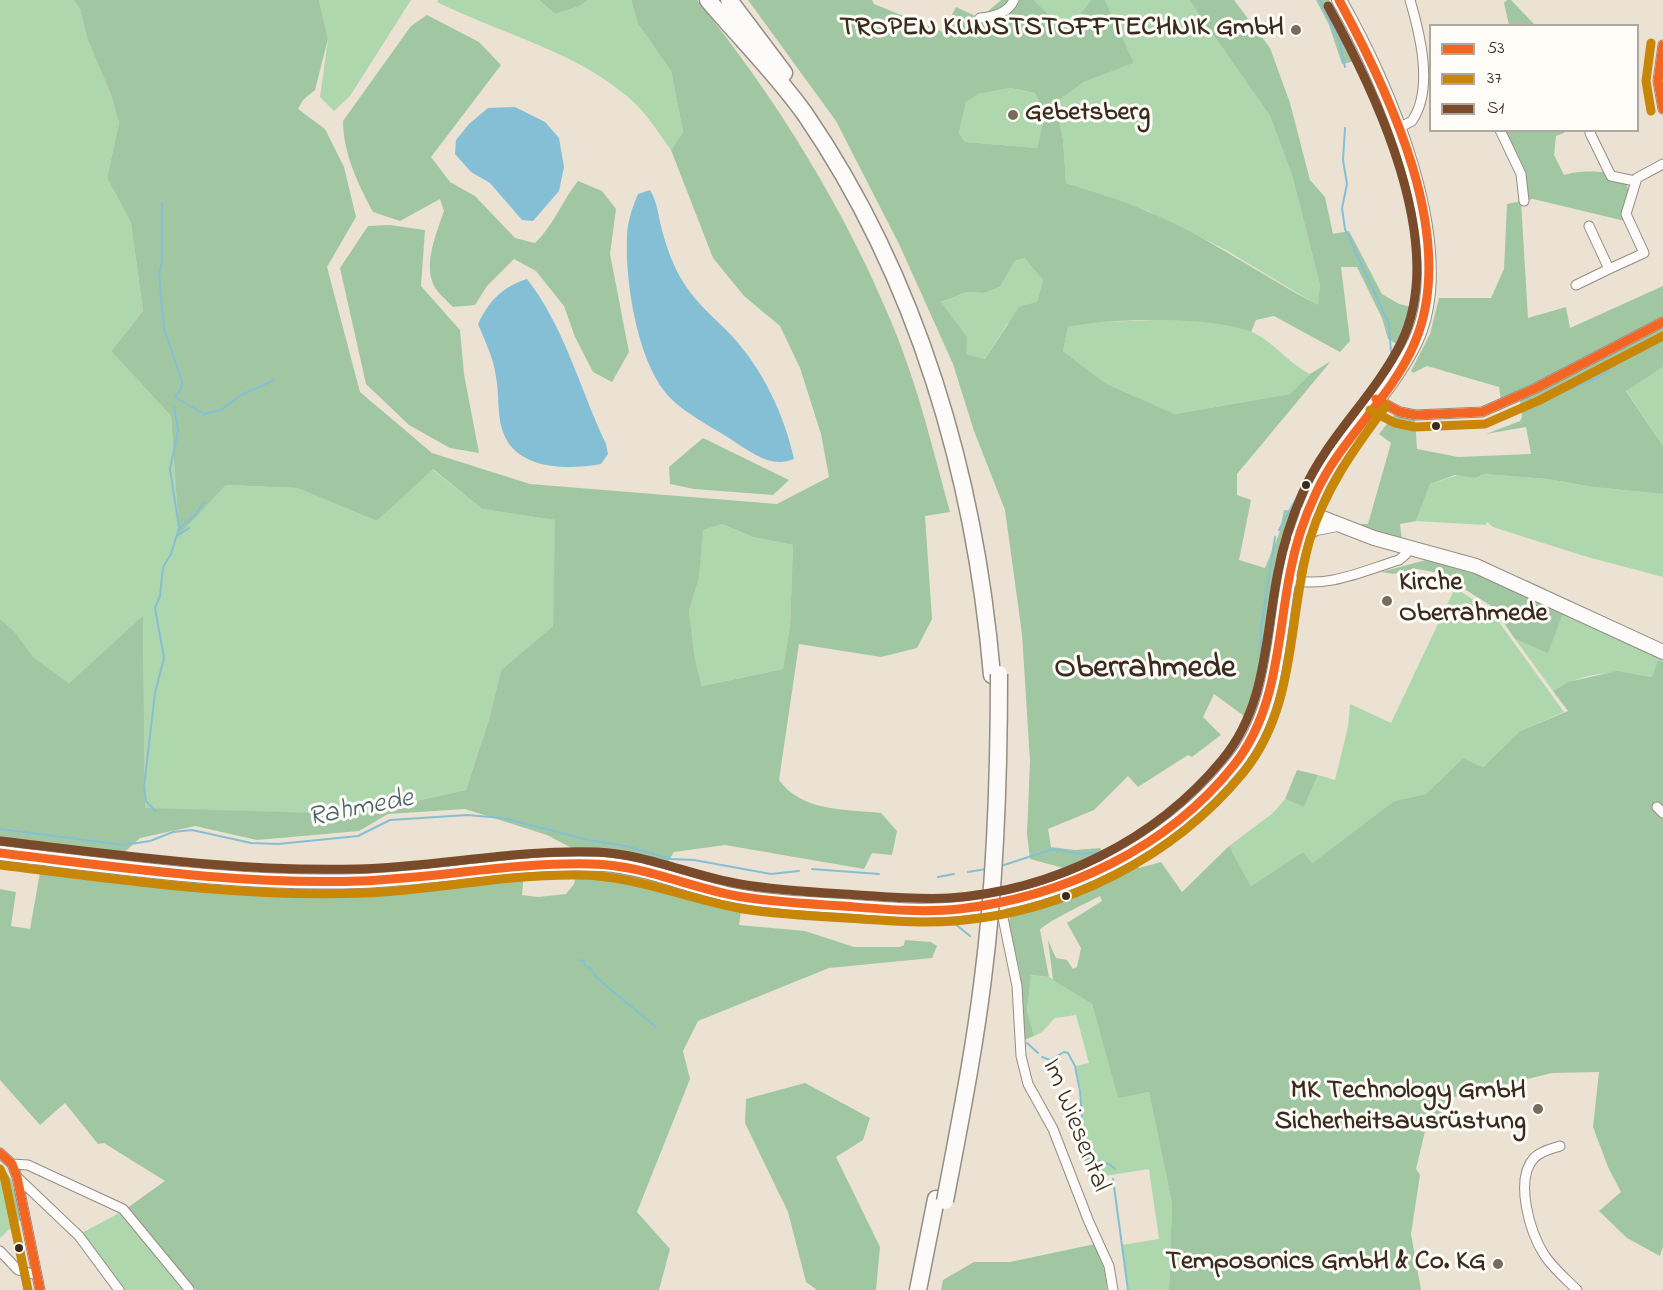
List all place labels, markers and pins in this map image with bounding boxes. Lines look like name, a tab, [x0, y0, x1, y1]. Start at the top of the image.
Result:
place label: TROPEN KUNSTSTOFFTECHNIK GmbH	[839, 14, 1284, 46]
marker: TROPEN KUNSTSTOFFTECHNIK GmbH	[1289, 23, 1303, 37]
place label: Gebetsberg	[1025, 99, 1150, 131]
marker: Gebetsberg	[1006, 108, 1020, 122]
unlabelled marker	[1430, 420, 1442, 432]
unlabelled marker	[1300, 479, 1312, 491]
place label: Kirche Oberrahmede	[1399, 569, 1548, 632]
marker: Kirche Oberrahmede	[1380, 594, 1394, 608]
unlabelled marker	[1060, 890, 1072, 902]
place label: MK Technology GmbH Sicherheitsausrüstung	[1275, 1077, 1526, 1140]
marker: MK Technology GmbH Sicherheitsausrüstung	[1531, 1102, 1545, 1116]
unlabelled marker	[13, 1242, 25, 1254]
place label: Temposonics GmbH & Co. KG	[1166, 1248, 1486, 1280]
marker: Temposonics GmbH & Co. KG	[1491, 1257, 1505, 1271]

